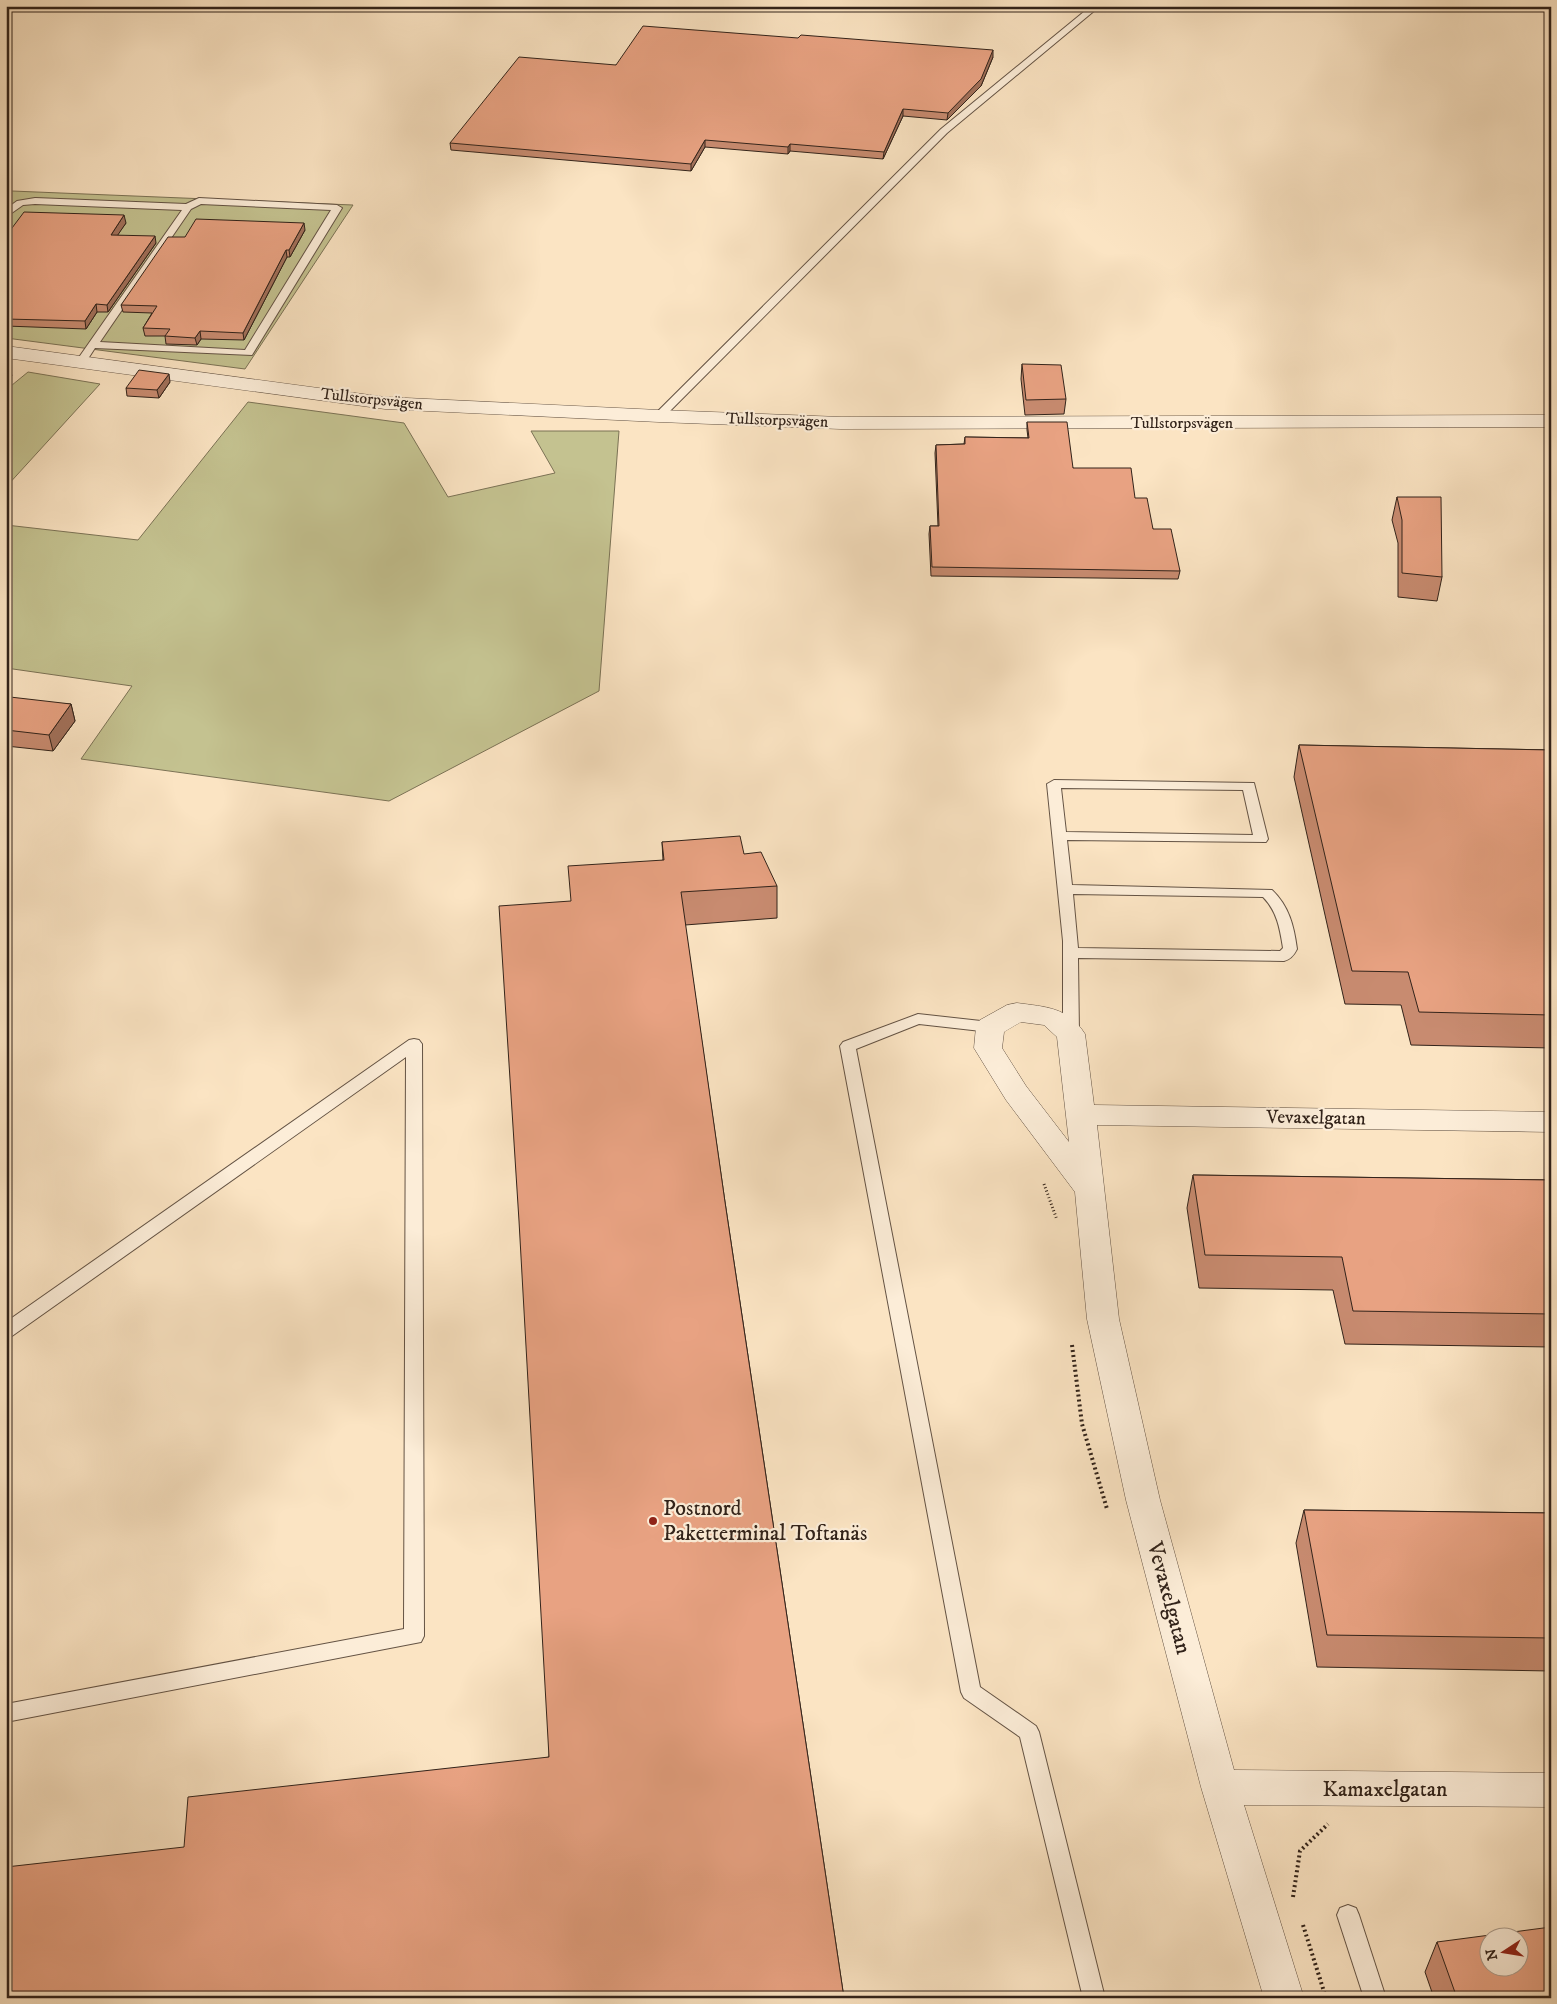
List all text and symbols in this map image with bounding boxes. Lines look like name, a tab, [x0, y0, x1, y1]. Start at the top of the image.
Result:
street label: Tullstorpsvägen	[320, 384, 425, 414]
street label: Tullstorpsvägen	[725, 408, 829, 432]
street label: Tullstorpsvägen	[1131, 413, 1234, 433]
street label: Vevaxelgatan	[1265, 1106, 1366, 1130]
place label: Postnord Paketterminal Toftanäs	[663, 1495, 867, 1547]
marker: Postnord Paketterminal Toftanäs	[647, 1515, 659, 1527]
street label: Vevaxelgatan	[1141, 1538, 1197, 1658]
street label: Kamaxelgatan	[1322, 1776, 1448, 1803]
north arrow	[1480, 1926, 1530, 1976]
text: N	[1482, 1947, 1502, 1962]

